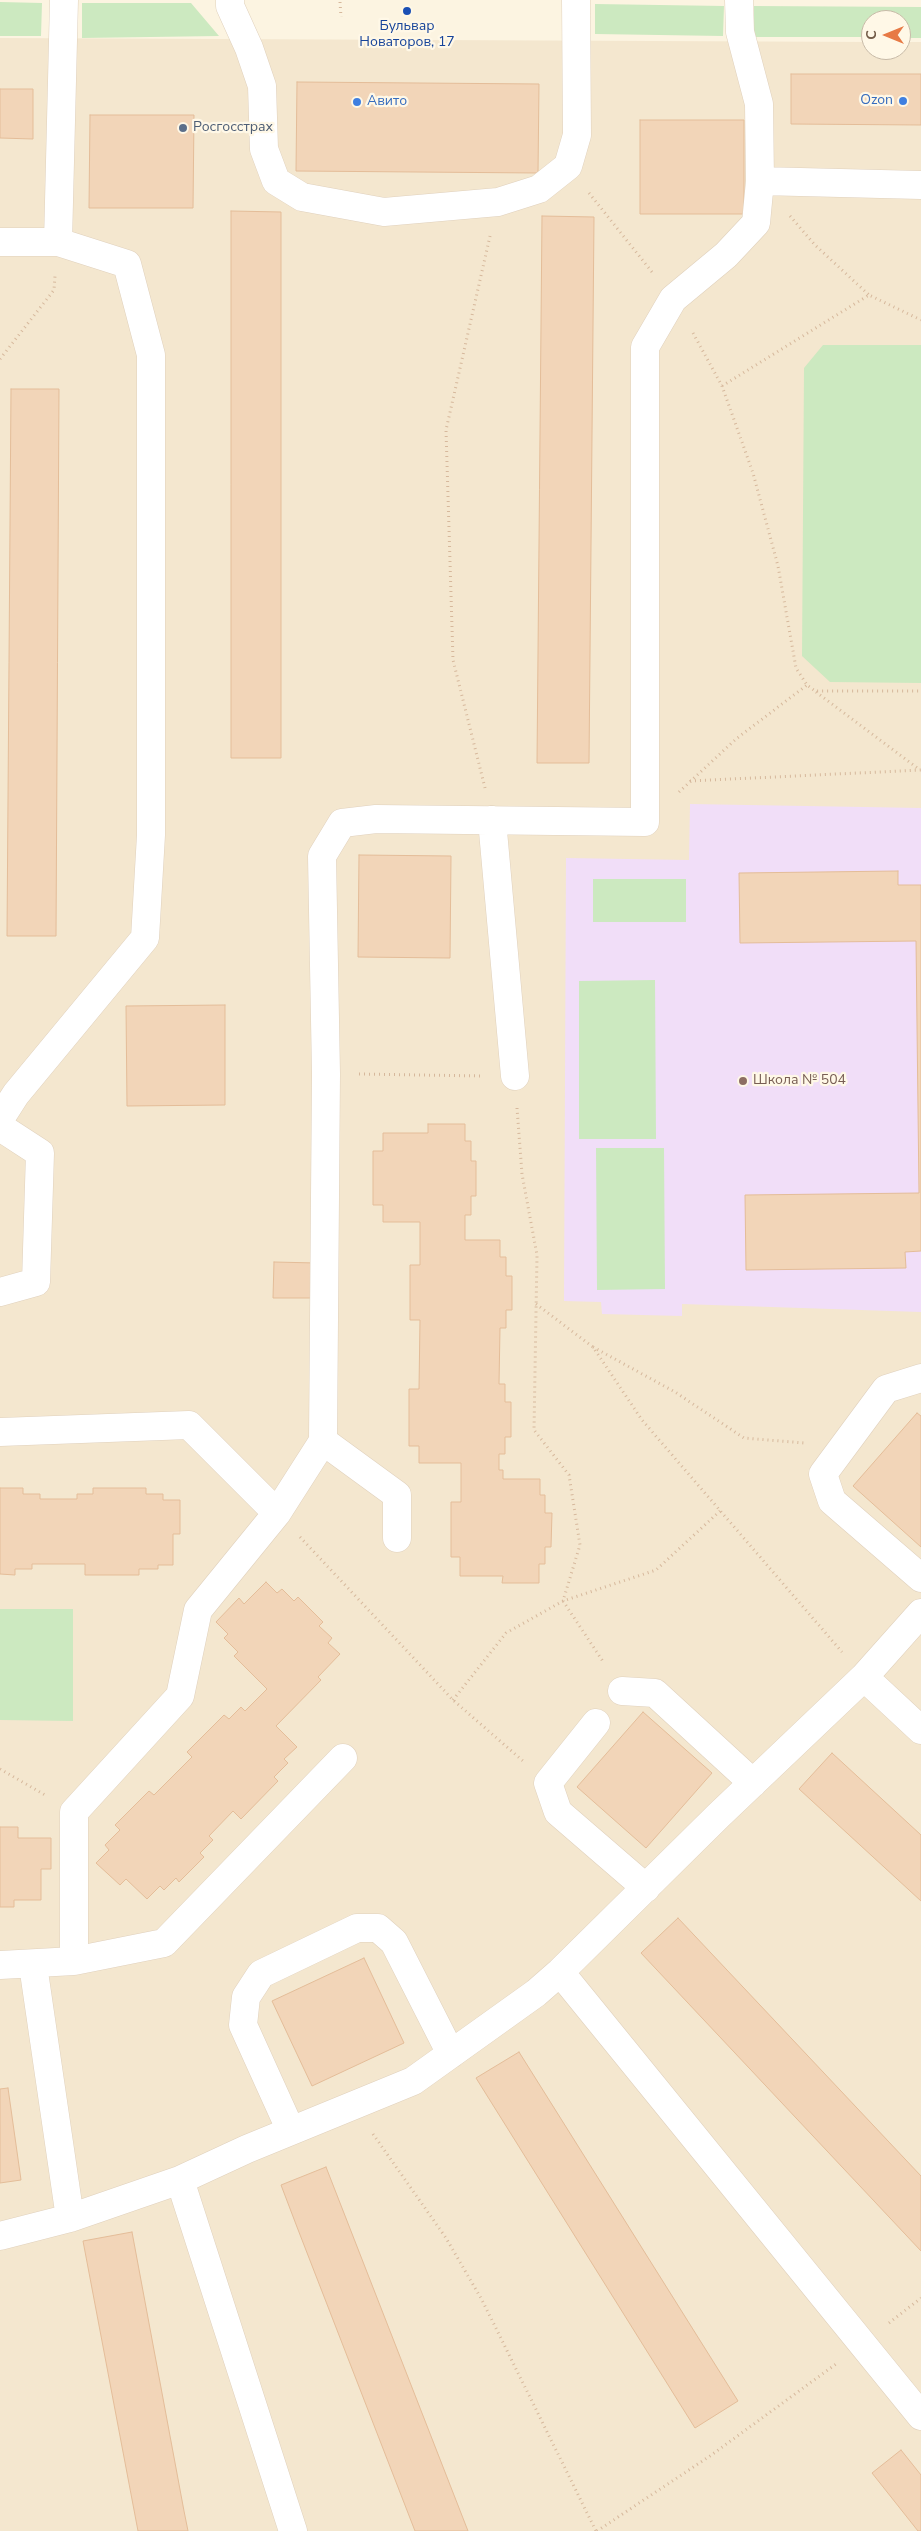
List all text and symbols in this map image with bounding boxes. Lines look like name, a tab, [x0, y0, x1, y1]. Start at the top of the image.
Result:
marker: Бульвар Новаторов, 17	[401, 5, 413, 17]
north arrow	[861, 10, 911, 60]
place label: Бульвар Новаторов, 17	[359, 19, 455, 52]
text: С	[862, 30, 881, 40]
place label: Ozon	[860, 93, 893, 109]
place label: Авито	[367, 94, 407, 110]
marker: Ozon	[897, 95, 909, 107]
marker: Авито	[351, 96, 363, 108]
place label: Росгосстрах	[193, 120, 273, 136]
marker: Росгосстрах	[177, 122, 189, 134]
place label: Школа № 504	[753, 1073, 846, 1089]
marker: Школа № 504	[737, 1075, 749, 1087]

